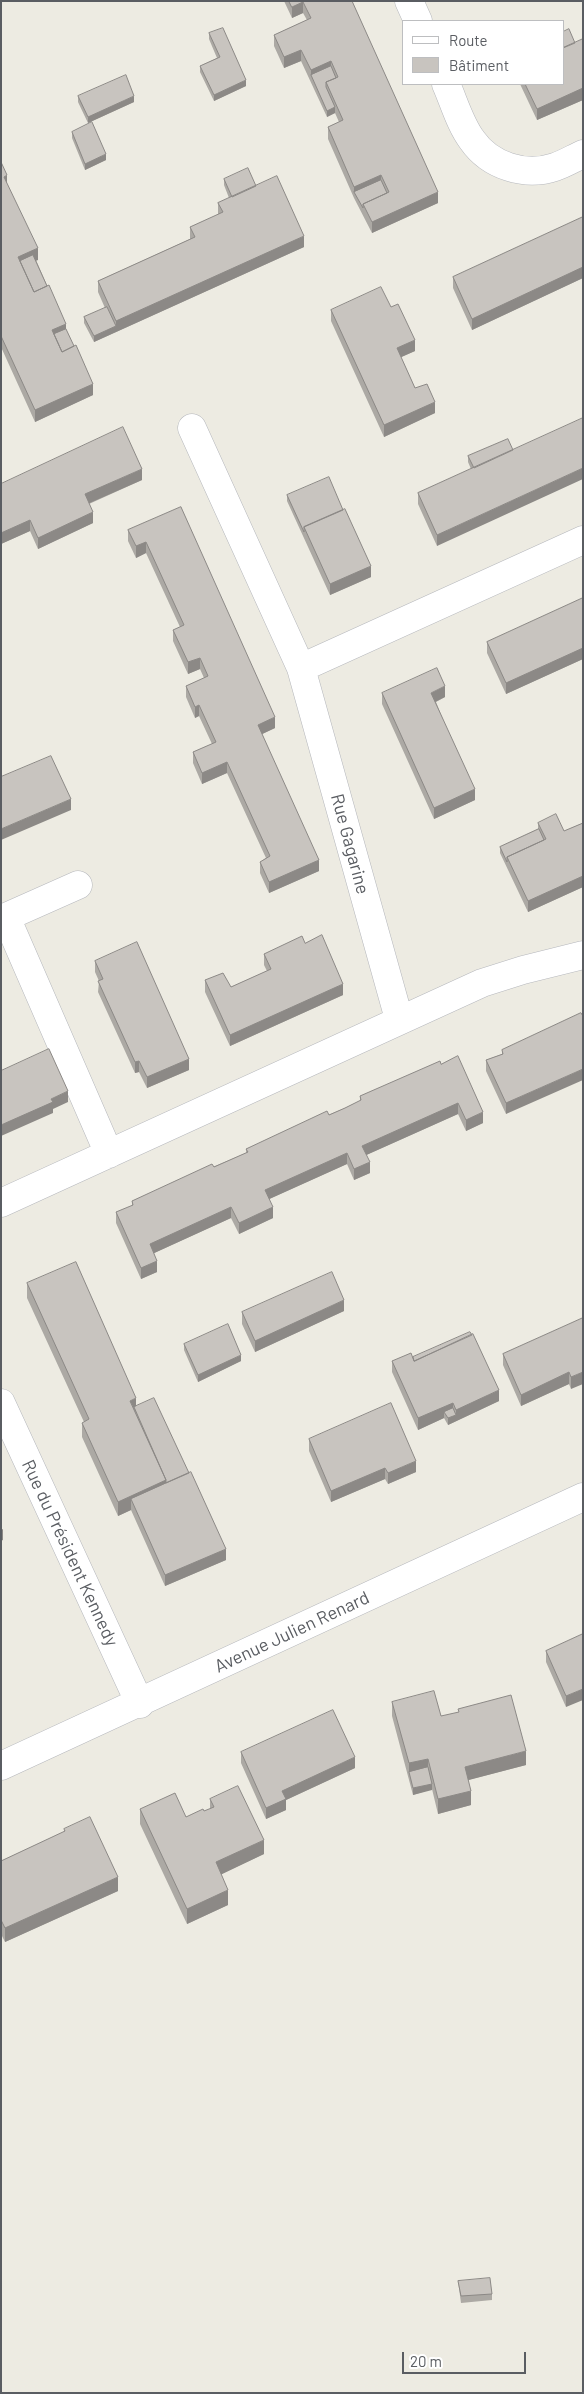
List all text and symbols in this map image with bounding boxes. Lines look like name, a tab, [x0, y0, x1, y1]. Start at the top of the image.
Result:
legend	[402, 20, 564, 85]
text: Route	[449, 31, 488, 49]
text: Bâtiment	[449, 56, 509, 74]
street label: Rue Gagarine	[326, 791, 374, 897]
street label: Rue du Président Kennedy	[17, 1456, 123, 1650]
street label: Avenue Julien Renard	[211, 1587, 373, 1677]
scale bar	[404, 2342, 528, 2374]
text: 20 m	[410, 2352, 442, 2370]

